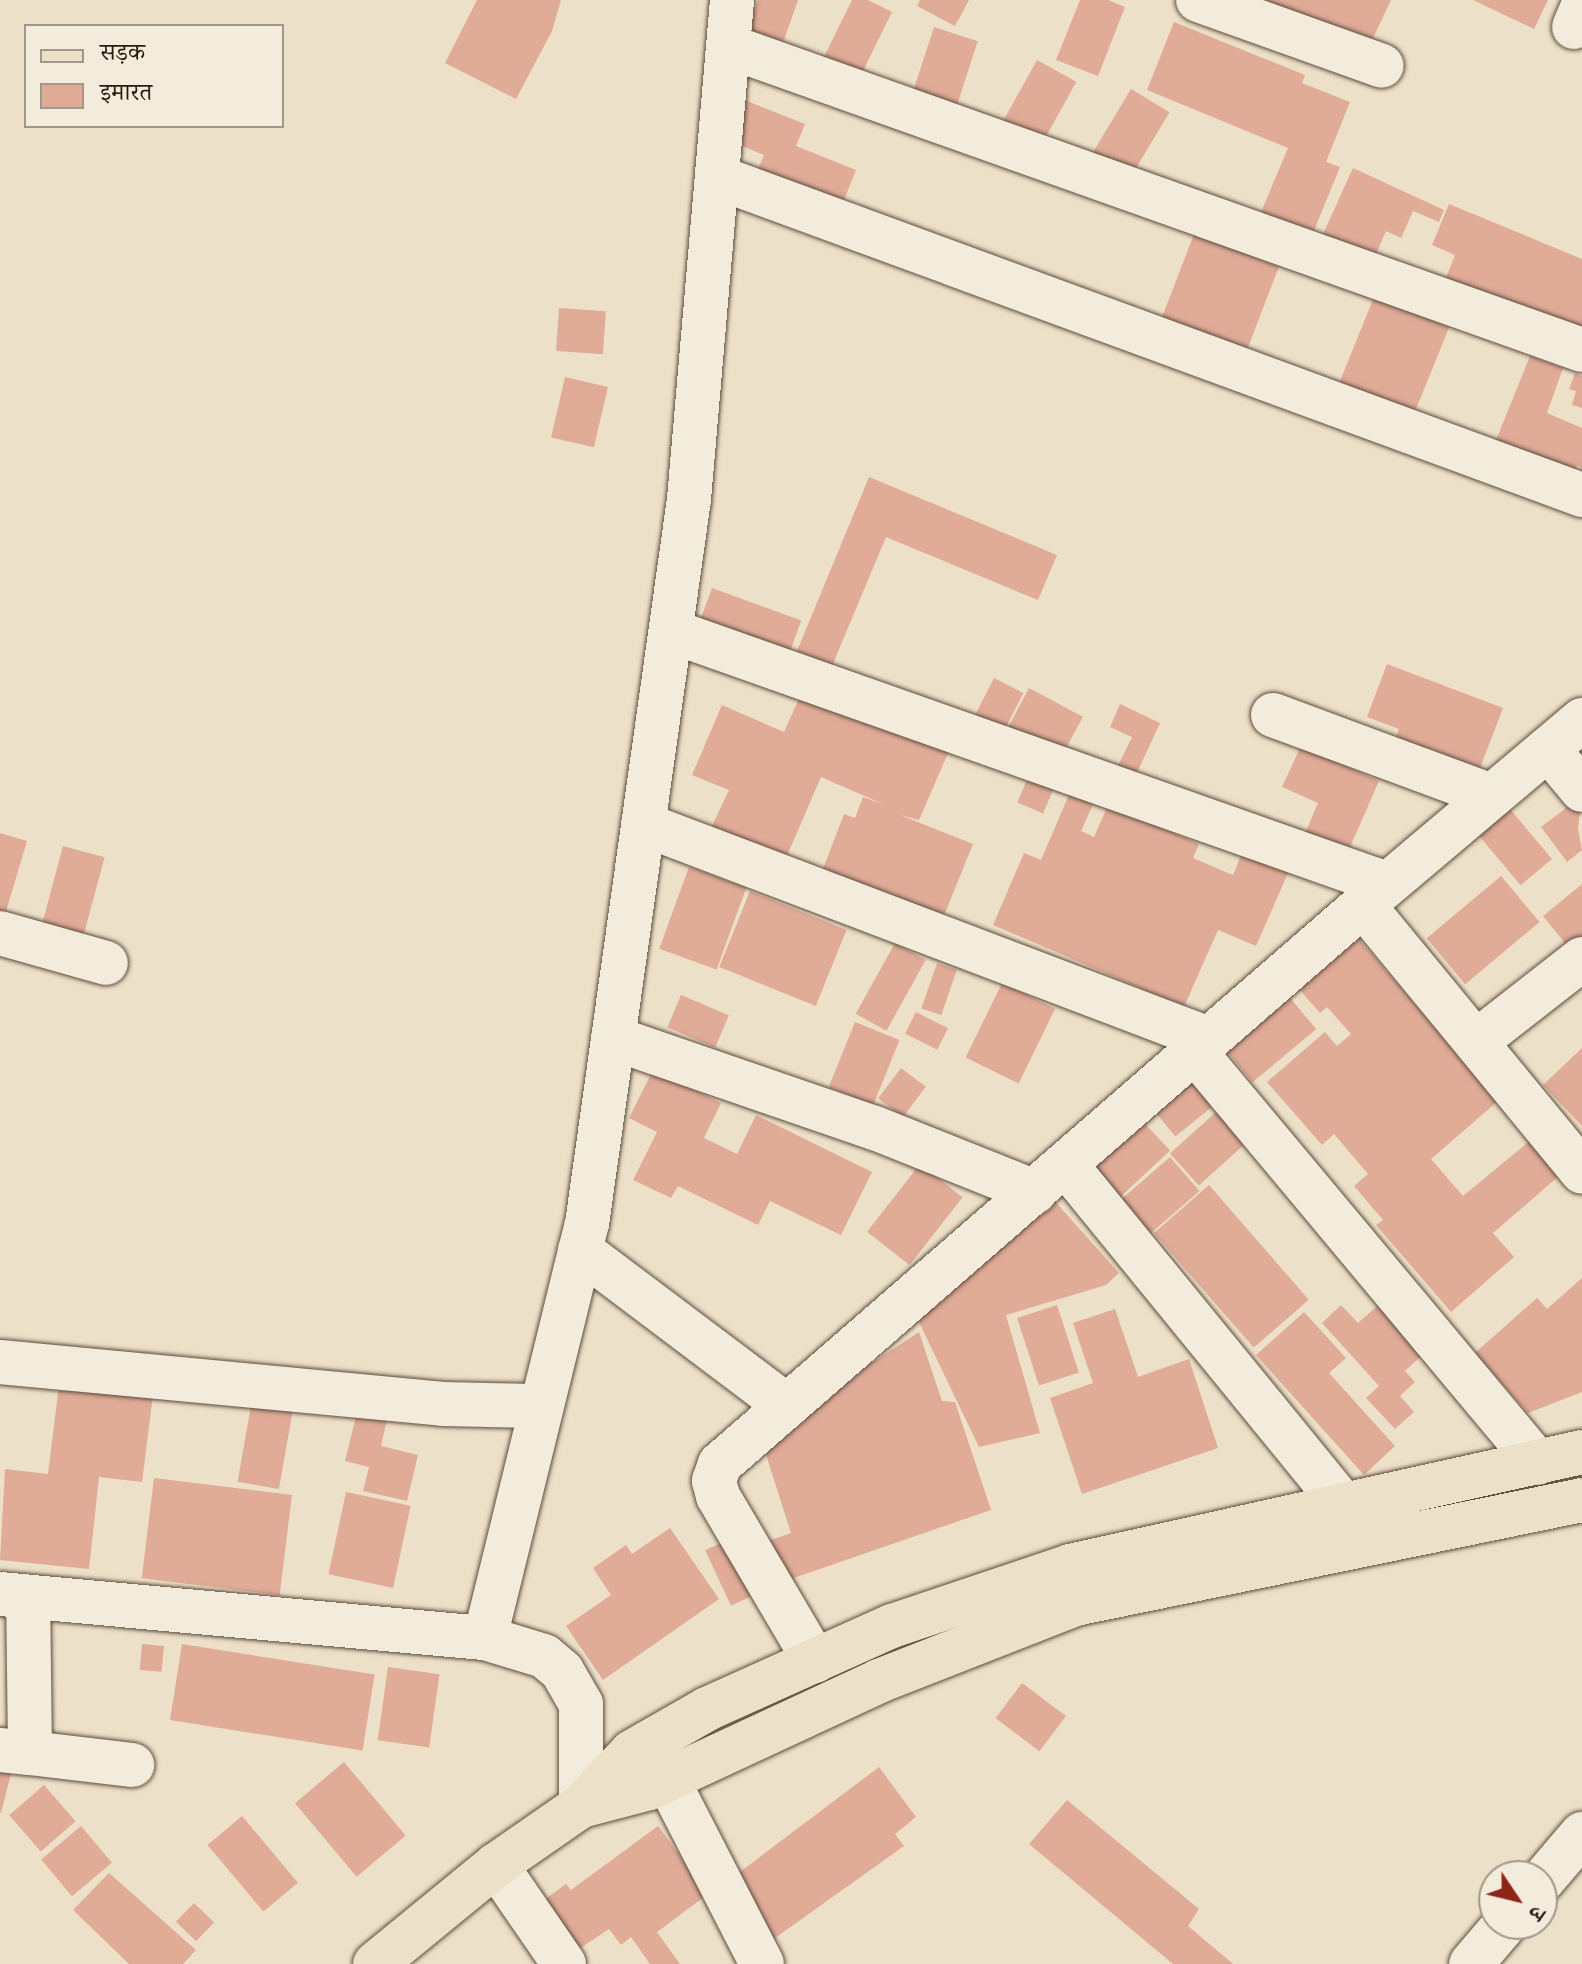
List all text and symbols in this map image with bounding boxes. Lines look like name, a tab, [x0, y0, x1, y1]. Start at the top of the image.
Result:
legend	[24, 24, 284, 128]
text: सड़क	[100, 42, 145, 66]
text: इमारत	[100, 82, 152, 106]
north arrow	[1478, 1860, 1558, 1940]
text: उ	[1524, 1902, 1548, 1924]

